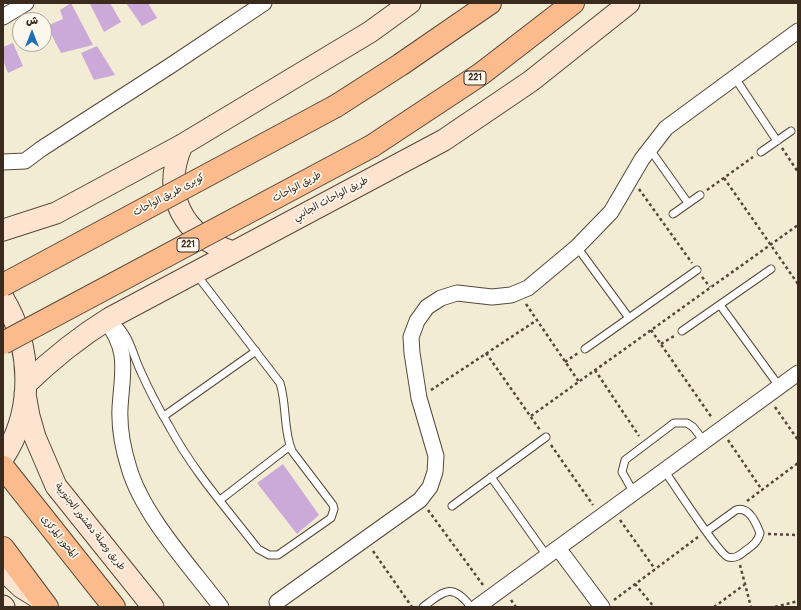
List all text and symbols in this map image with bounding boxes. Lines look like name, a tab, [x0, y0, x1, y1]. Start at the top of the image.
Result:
north arrow	[12, 12, 52, 52]
text: ش	[26, 14, 38, 27]
road number: 221	[464, 71, 486, 85]
street label: طريق الواحات	[271, 169, 323, 205]
street label: كوبرى طريق الواحات	[131, 171, 207, 219]
street label: طريق الواحات الجانبي	[291, 174, 371, 224]
road number: 221	[177, 238, 199, 252]
street label: طريق وصلة دهشور الجنوبية	[52, 481, 128, 573]
street label: المحور المركزى	[38, 513, 80, 561]

